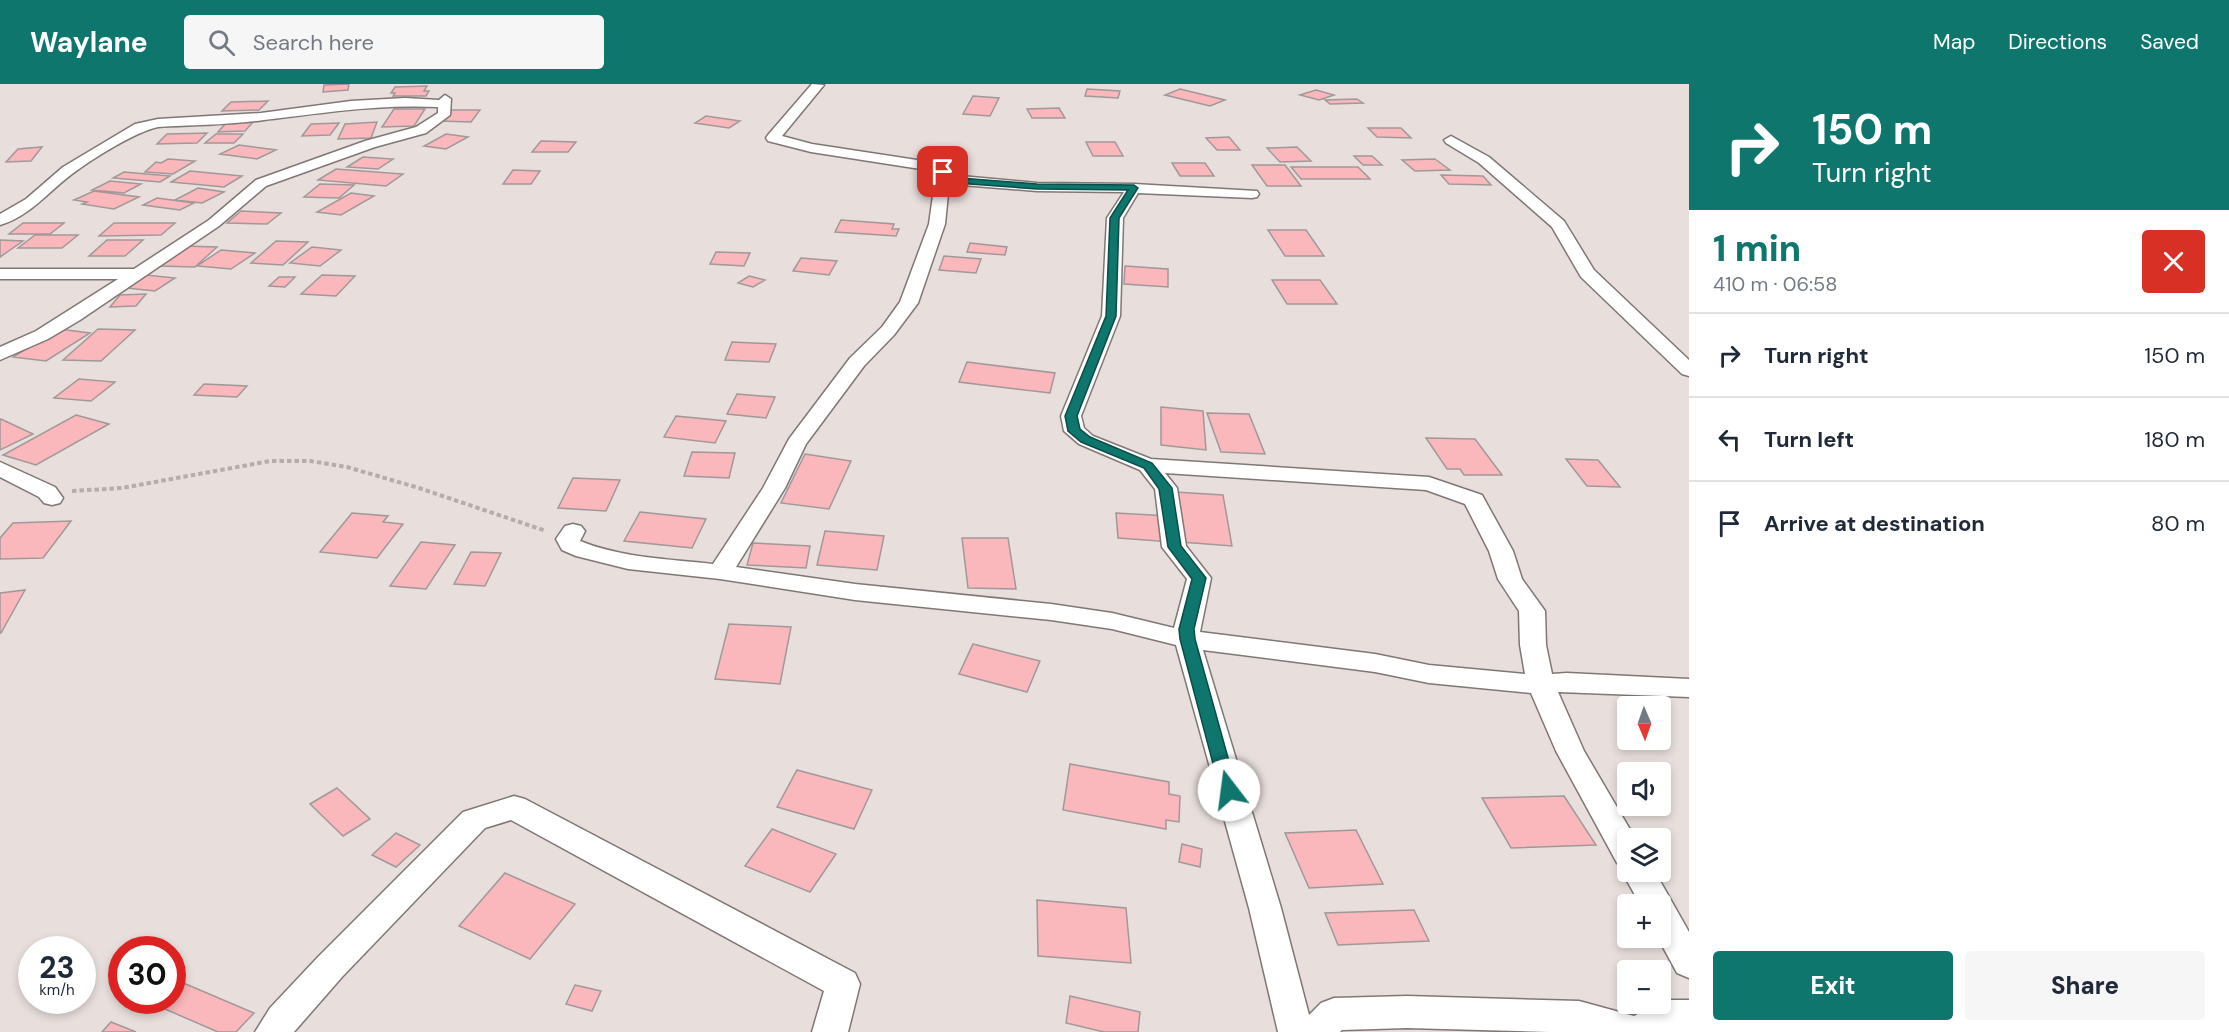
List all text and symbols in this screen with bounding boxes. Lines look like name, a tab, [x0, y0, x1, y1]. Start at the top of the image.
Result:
search box	[184, 15, 604, 69]
text: Waylane	[30, 24, 148, 61]
icon: search	[205, 26, 238, 59]
text: Search here	[253, 28, 374, 57]
text: Map	[1933, 28, 1975, 56]
text: Directions	[2008, 28, 2107, 56]
text: Saved	[2140, 28, 2199, 56]
text: 150 m	[1812, 102, 1932, 157]
icon: right	[1713, 108, 1791, 186]
pin	[917, 146, 968, 197]
icon: arrive	[926, 155, 959, 188]
text: Turn right	[1812, 155, 1932, 190]
text: 1 min	[1713, 225, 1801, 272]
button: close	[2142, 230, 2205, 293]
text: 410 m · 06:58	[1713, 271, 1837, 297]
icon: right	[1713, 339, 1746, 372]
text: Turn right	[1764, 341, 1869, 370]
text: 150 m	[2144, 341, 2205, 370]
icon: left	[1713, 423, 1746, 456]
text: Turn left	[1764, 425, 1854, 454]
text: 180 m	[2144, 425, 2205, 454]
icon: arrive	[1713, 507, 1746, 540]
text: Arrive at destination	[1764, 509, 1985, 538]
text: 80 m	[2151, 509, 2205, 538]
north arrow	[1617, 696, 1671, 750]
map controls	[1617, 696, 1671, 1014]
position arrow	[1197, 758, 1261, 822]
button: sound	[1617, 762, 1671, 816]
button: layers	[1617, 828, 1671, 882]
button: +	[1617, 894, 1671, 948]
speed limit sign: 30	[108, 936, 186, 1014]
text: 23	[39, 948, 75, 987]
button: Exit	[1713, 951, 1953, 1020]
button: Share	[1965, 951, 2205, 1020]
button: −	[1617, 960, 1671, 1014]
text: km/h	[39, 980, 75, 1000]

